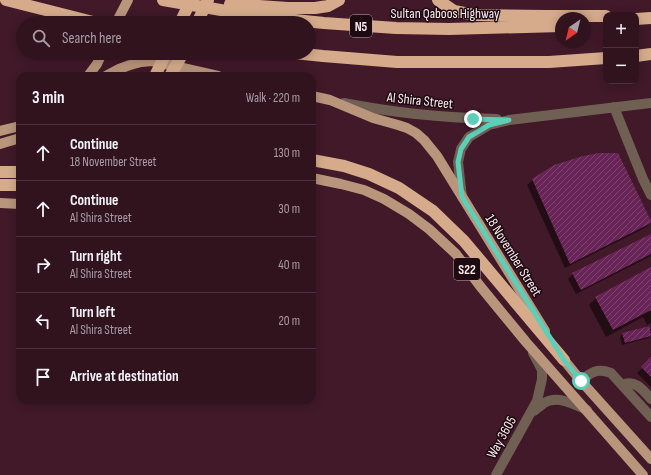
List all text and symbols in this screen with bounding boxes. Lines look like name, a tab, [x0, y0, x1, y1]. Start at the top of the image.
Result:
street label: Sultan Qaboos Highway	[391, 5, 500, 22]
north arrow	[555, 12, 591, 48]
map controls	[603, 12, 639, 84]
button: +	[603, 12, 639, 48]
road number: N5	[350, 15, 372, 37]
search box	[16, 16, 316, 60]
icon: search	[30, 27, 52, 49]
text: Search here	[62, 29, 122, 48]
button: −	[603, 48, 639, 84]
text: 3 min	[32, 88, 65, 108]
street label: Al Shira Street	[385, 88, 454, 112]
text: Walk · 220 m	[246, 90, 300, 106]
route end	[464, 110, 482, 128]
text: Continue	[70, 135, 119, 154]
icon: ahead	[32, 142, 54, 164]
text: 130 m	[274, 145, 300, 161]
text: 18 November Street	[70, 154, 157, 170]
text: Continue	[70, 191, 119, 210]
icon: ahead	[32, 198, 54, 220]
text: 30 m	[278, 201, 300, 217]
text: Al Shira Street	[70, 210, 132, 226]
street label: 18 November Street	[482, 211, 545, 299]
text: Turn right	[70, 247, 122, 266]
icon: right	[32, 254, 54, 276]
text: 40 m	[278, 257, 300, 273]
road number: S22	[454, 258, 480, 280]
text: Al Shira Street	[70, 266, 132, 282]
text: Turn left	[70, 303, 115, 322]
icon: left	[32, 310, 54, 332]
text: 20 m	[278, 313, 300, 329]
text: Al Shira Street	[70, 322, 132, 338]
icon: arrive	[32, 366, 54, 388]
text: Arrive at destination	[70, 367, 179, 386]
route start	[572, 372, 590, 390]
street label: Way 3605	[483, 413, 520, 461]

